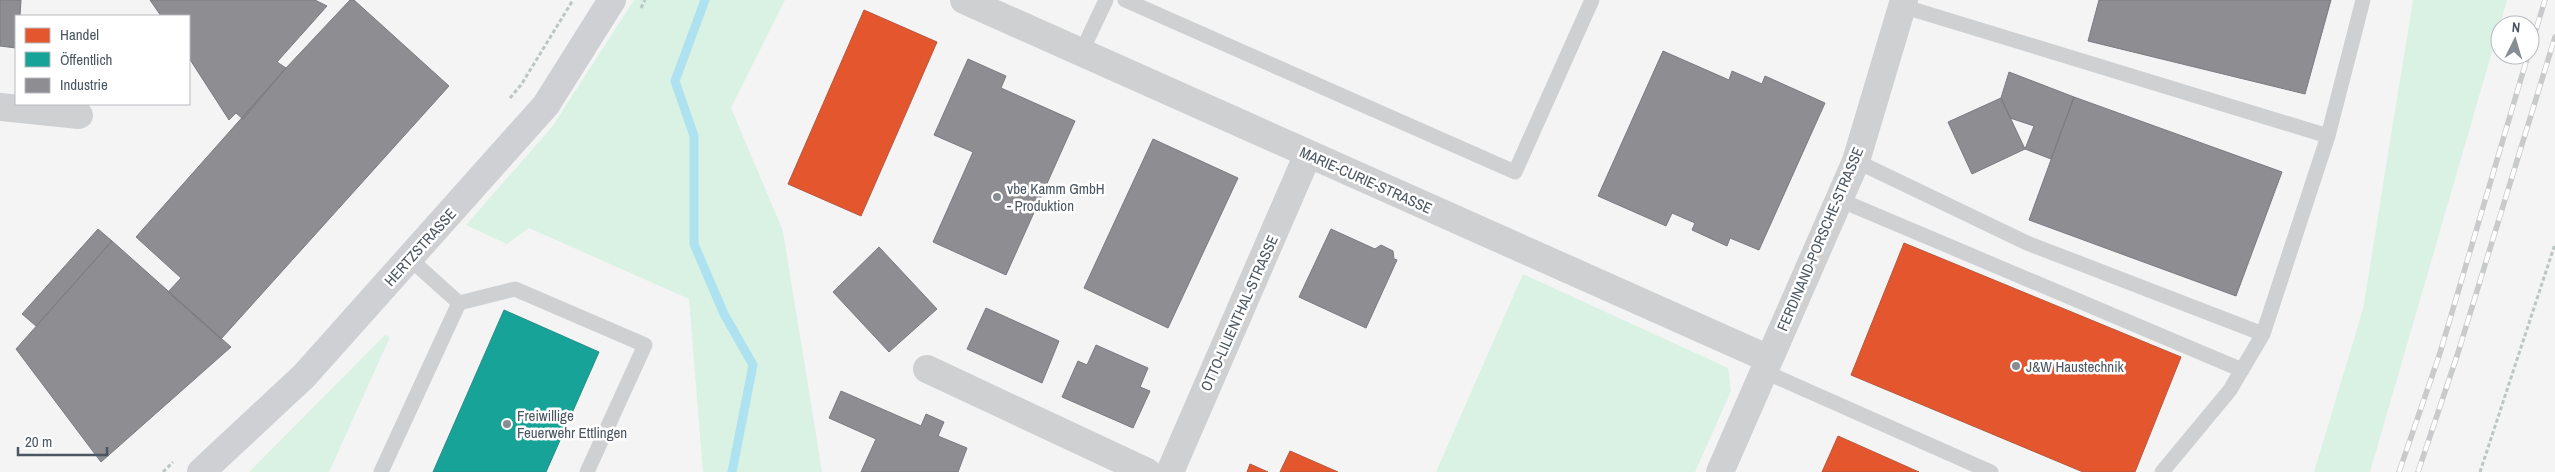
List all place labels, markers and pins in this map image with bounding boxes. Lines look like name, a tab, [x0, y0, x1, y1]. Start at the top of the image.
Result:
place label: vbe Kamm GmbH - Produktion	[1007, 178, 1105, 216]
marker: vbe Kamm GmbH - Produktion	[991, 191, 1003, 203]
place label: J&W Haustechnik	[2026, 356, 2125, 377]
marker: J&W Haustechnik	[2010, 360, 2022, 372]
place label: Freiwillige Feuerwehr Ettlingen	[517, 405, 627, 443]
marker: Freiwillige Feuerwehr Ettlingen	[501, 418, 513, 430]

